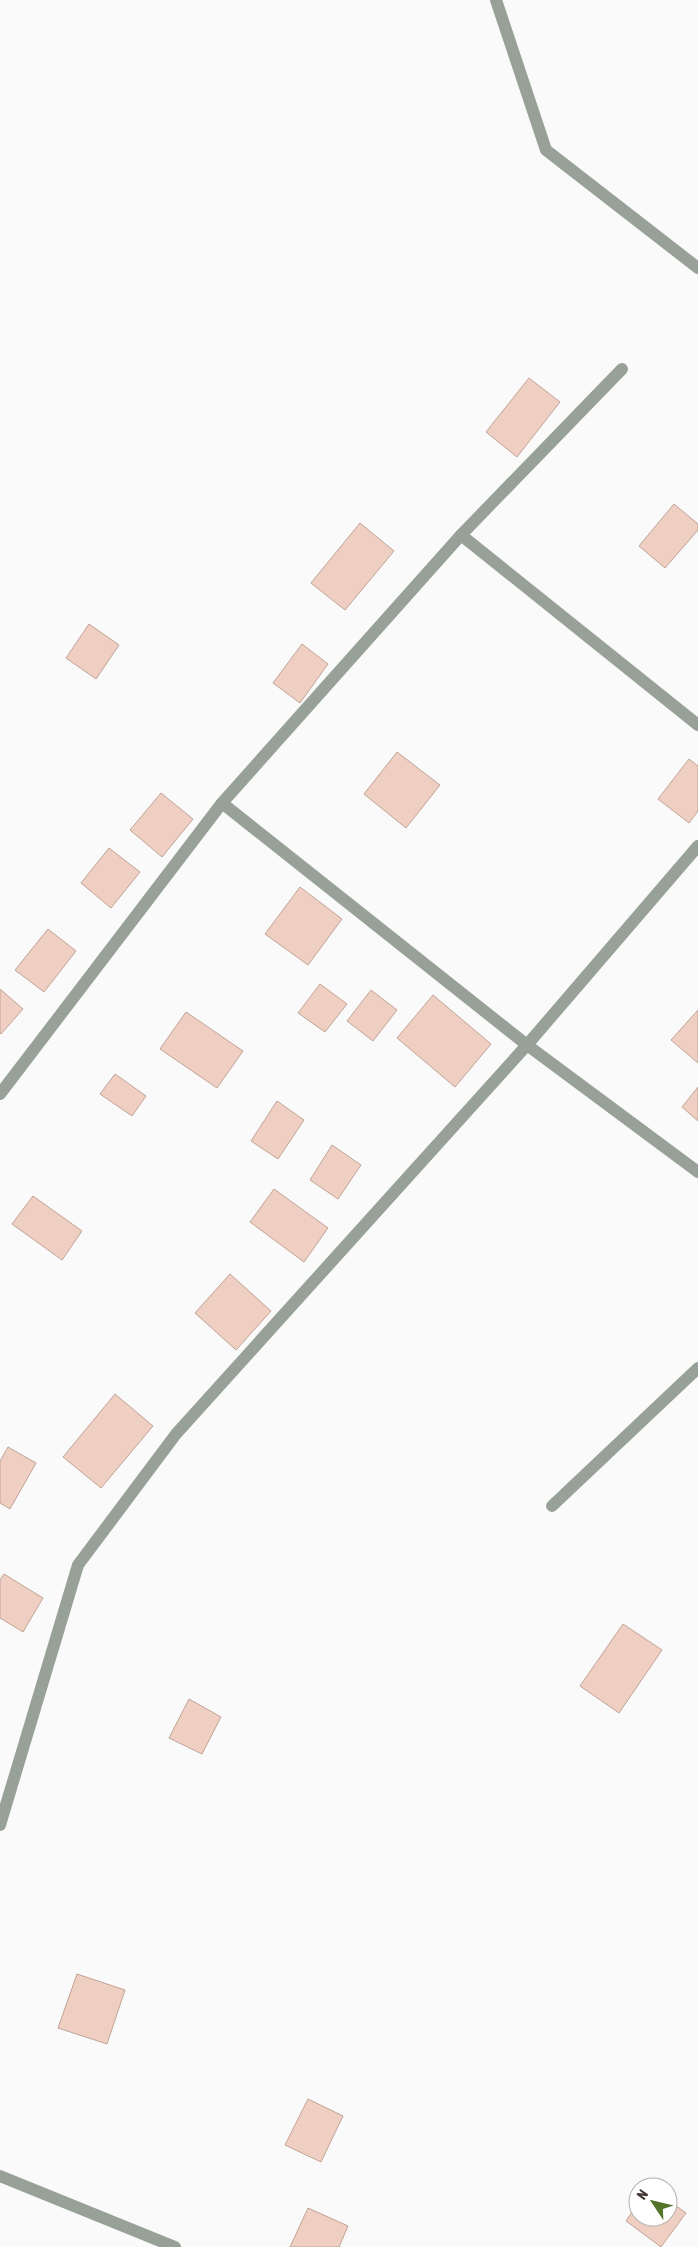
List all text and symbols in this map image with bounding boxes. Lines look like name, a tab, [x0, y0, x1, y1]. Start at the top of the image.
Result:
north arrow	[628, 2177, 678, 2227]
text: N	[633, 2187, 651, 2203]

